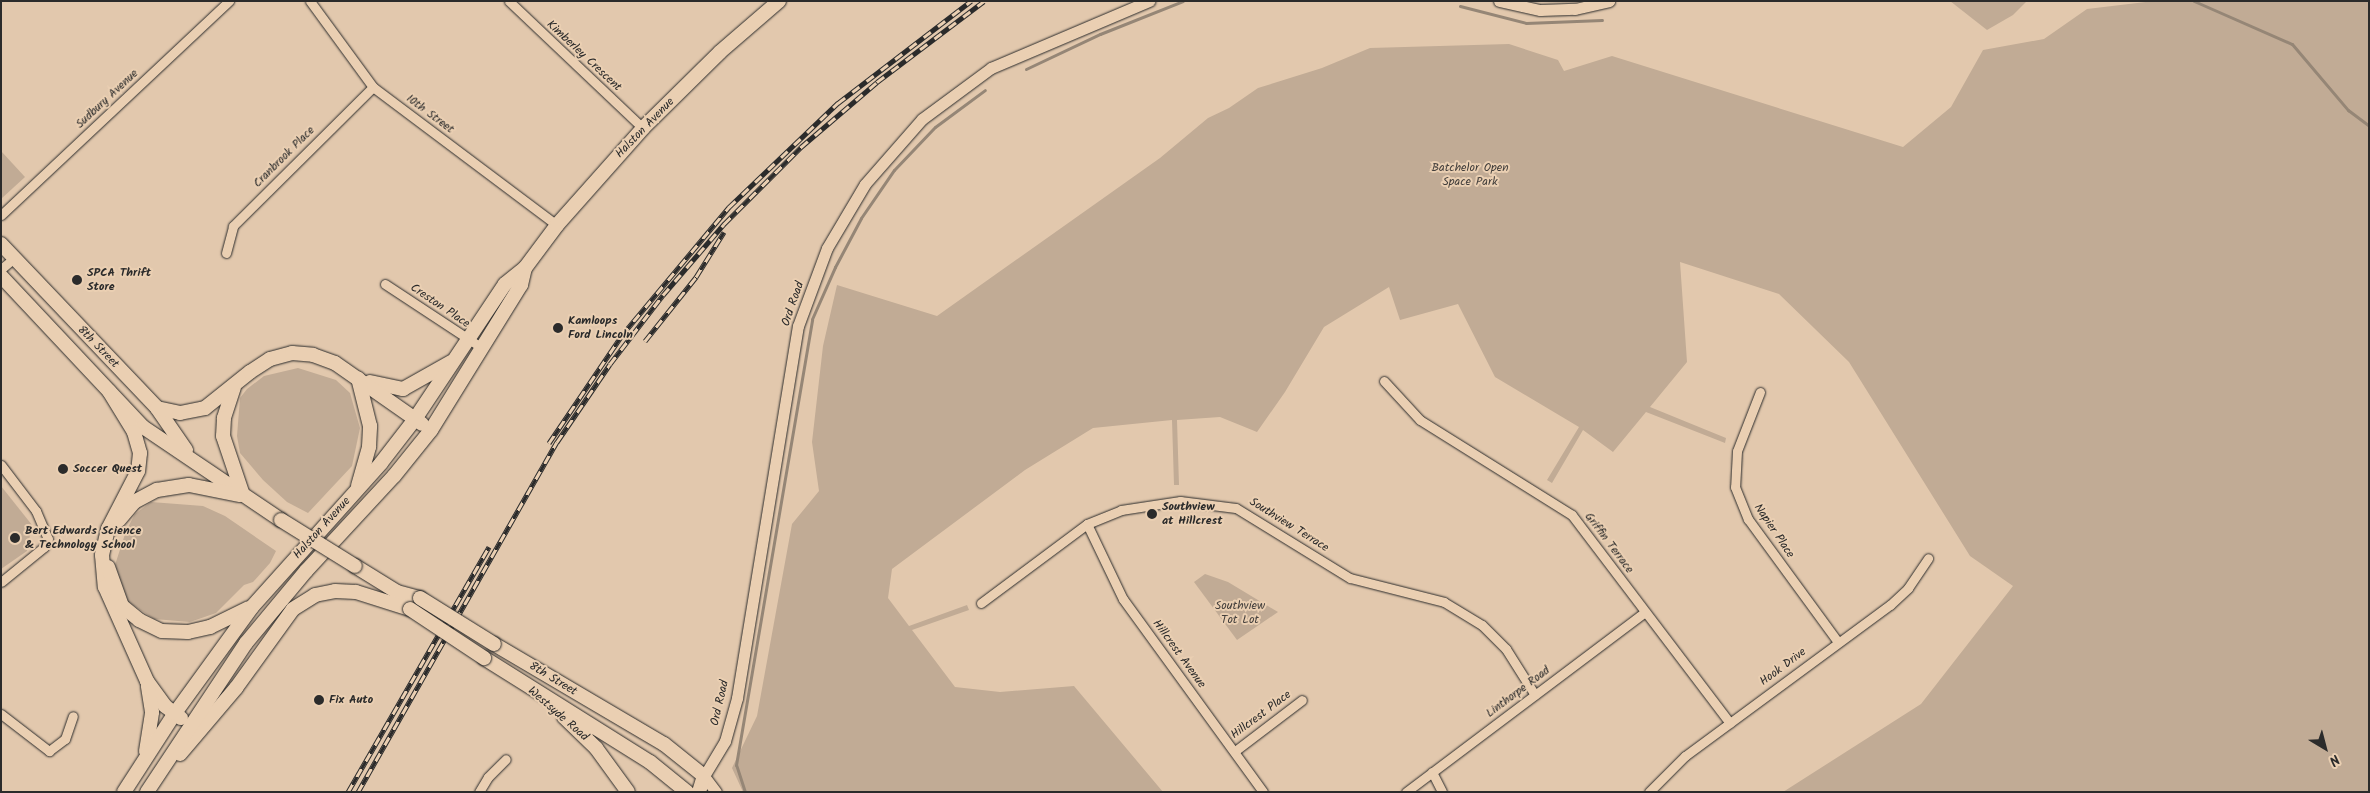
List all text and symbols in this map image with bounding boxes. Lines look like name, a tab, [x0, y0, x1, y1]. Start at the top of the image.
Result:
street label: Kimberley Crescent	[543, 18, 625, 94]
street label: Sudbury Avenue	[73, 66, 141, 132]
street label: 10th Street	[403, 91, 457, 137]
street label: Halston Avenue	[613, 95, 677, 161]
street label: Cranbrook Place	[250, 123, 318, 191]
park label: Batchelor Open Space Park	[1431, 161, 1509, 189]
place label: SPCA Thrift Store	[87, 266, 151, 294]
marker: SPCA Thrift Store	[71, 274, 83, 286]
street label: Ord Road	[779, 280, 807, 328]
street label: Creston Place	[407, 281, 473, 331]
place label: Kamloops Ford Lincoln	[568, 314, 633, 342]
marker: Kamloops Ford Lincoln	[552, 322, 564, 334]
street label: 8th Street	[74, 323, 122, 371]
place label: Soccer Quest	[73, 462, 142, 476]
marker: Soccer Quest	[57, 463, 69, 475]
street label: Halston Avenue	[290, 494, 354, 562]
street label: Southview Terrace	[1247, 495, 1331, 555]
place label: Southview at Hillcrest	[1162, 500, 1223, 528]
street label: Napier Place	[1751, 501, 1797, 561]
marker: Southview at Hillcrest	[1146, 508, 1158, 520]
street label: Griffin Terrace	[1581, 510, 1637, 576]
place label: Bert Edwards Science & Technology School	[25, 524, 141, 552]
marker: Bert Edwards Science & Technology School	[9, 532, 21, 544]
park label: Southview Tot Lot	[1215, 599, 1265, 627]
street label: Hillcrest Avenue	[1149, 617, 1209, 691]
street label: Hook Drive	[1757, 645, 1809, 689]
street label: 8th Street	[526, 659, 580, 699]
street label: Linthorpe Road	[1483, 663, 1553, 721]
street label: Ord Road	[708, 679, 732, 727]
street label: Westsyde Road	[525, 684, 591, 744]
street label: Hillcrest Place	[1228, 688, 1294, 742]
place label: Fix Auto	[329, 693, 373, 707]
marker: Fix Auto	[313, 694, 325, 706]
north arrow	[2300, 723, 2350, 773]
text: N	[2324, 749, 2344, 771]

